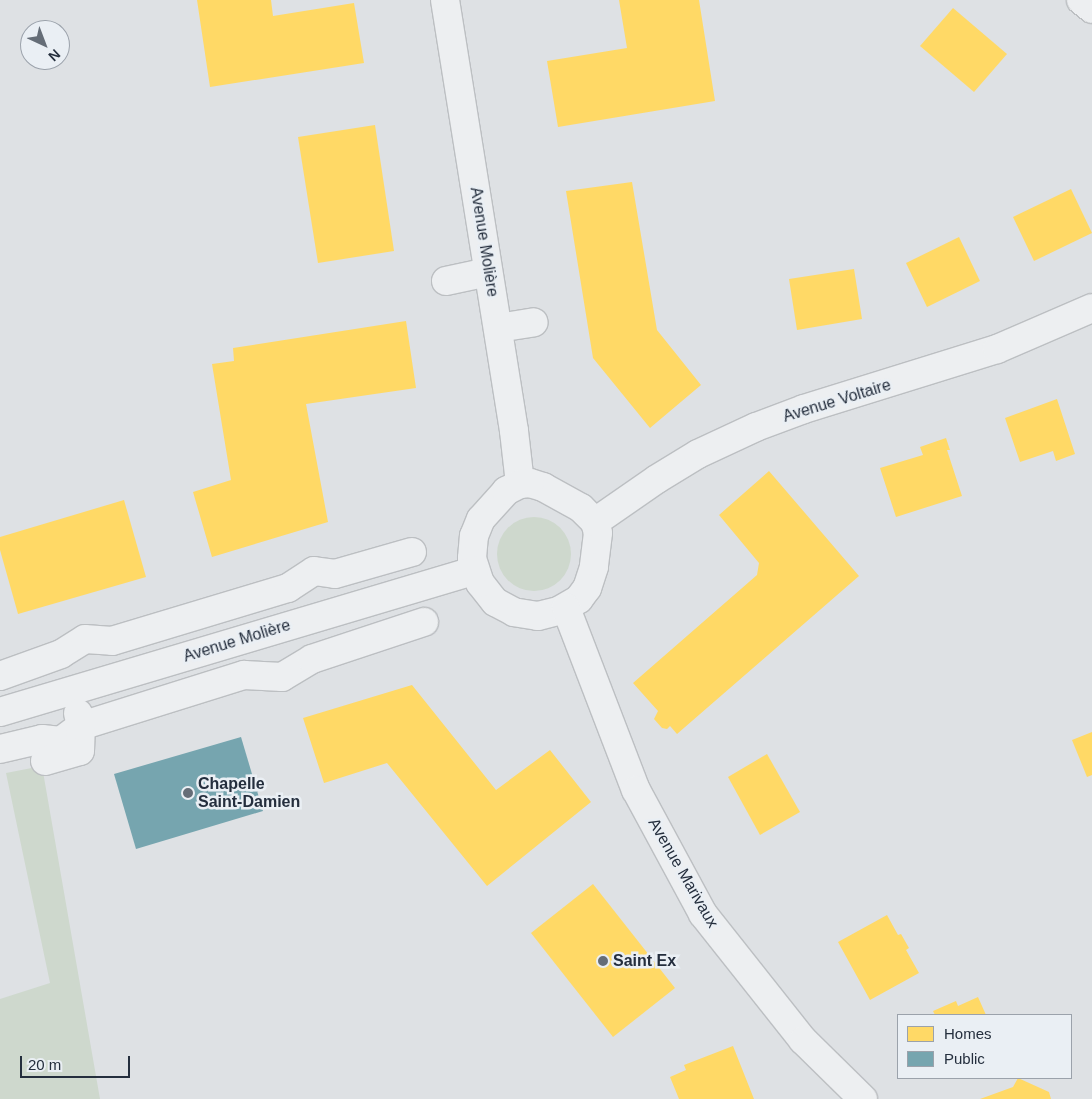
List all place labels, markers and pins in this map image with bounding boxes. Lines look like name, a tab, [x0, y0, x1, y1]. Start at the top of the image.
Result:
place label: Chapelle Saint-Damien	[198, 774, 300, 812]
marker: Chapelle Saint-Damien	[182, 787, 194, 799]
place label: Saint Ex	[613, 951, 676, 971]
marker: Saint Ex	[597, 955, 609, 967]

